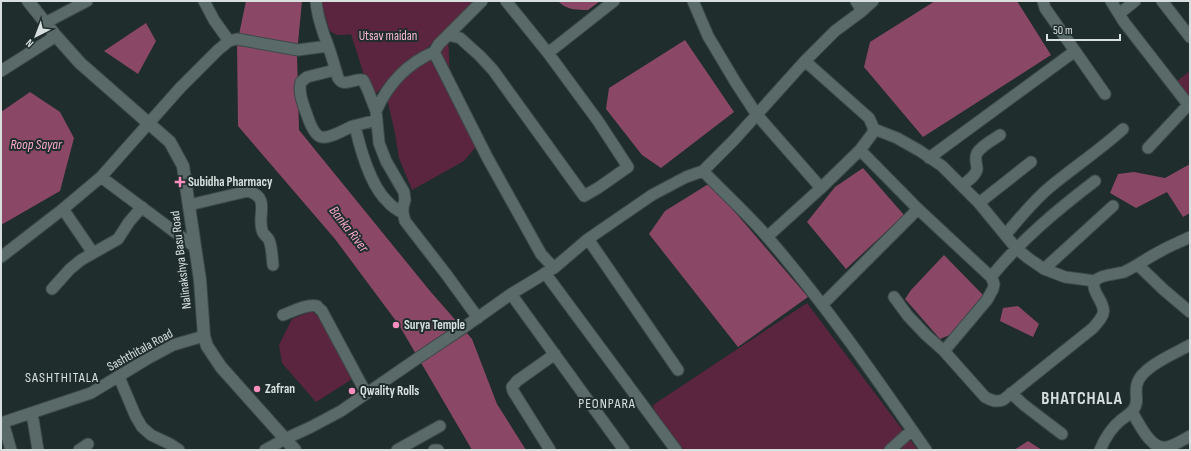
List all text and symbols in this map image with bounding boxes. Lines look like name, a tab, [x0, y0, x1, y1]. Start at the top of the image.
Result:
north arrow	[16, 16, 56, 56]
scale bar	[1047, 16, 1120, 42]
text: 50 m	[1053, 23, 1073, 38]
park label: Utsav maidan	[359, 28, 417, 44]
text: N	[23, 36, 36, 50]
water label: Roop Sayar	[10, 136, 63, 153]
place label: Subidha Pharmacy	[188, 174, 273, 190]
marker: Subidha Pharmacy	[175, 177, 185, 187]
water label: Banka River	[326, 203, 373, 256]
street label: Nalinakshya Basu Road	[167, 210, 195, 310]
place label: Surya Temple	[404, 317, 466, 333]
marker: Surya Temple	[391, 320, 401, 330]
street label: Sashthitala Road	[104, 325, 176, 375]
district label: SASHTHITALA	[25, 369, 99, 386]
place label: Zafran	[265, 381, 295, 397]
place label: Qwality Rolls	[360, 383, 419, 399]
marker: Zafran	[252, 384, 262, 394]
marker: Qwality Rolls	[347, 386, 357, 396]
district label: BHATCHALA	[1041, 389, 1123, 409]
district label: PEONPARA	[578, 395, 636, 412]

